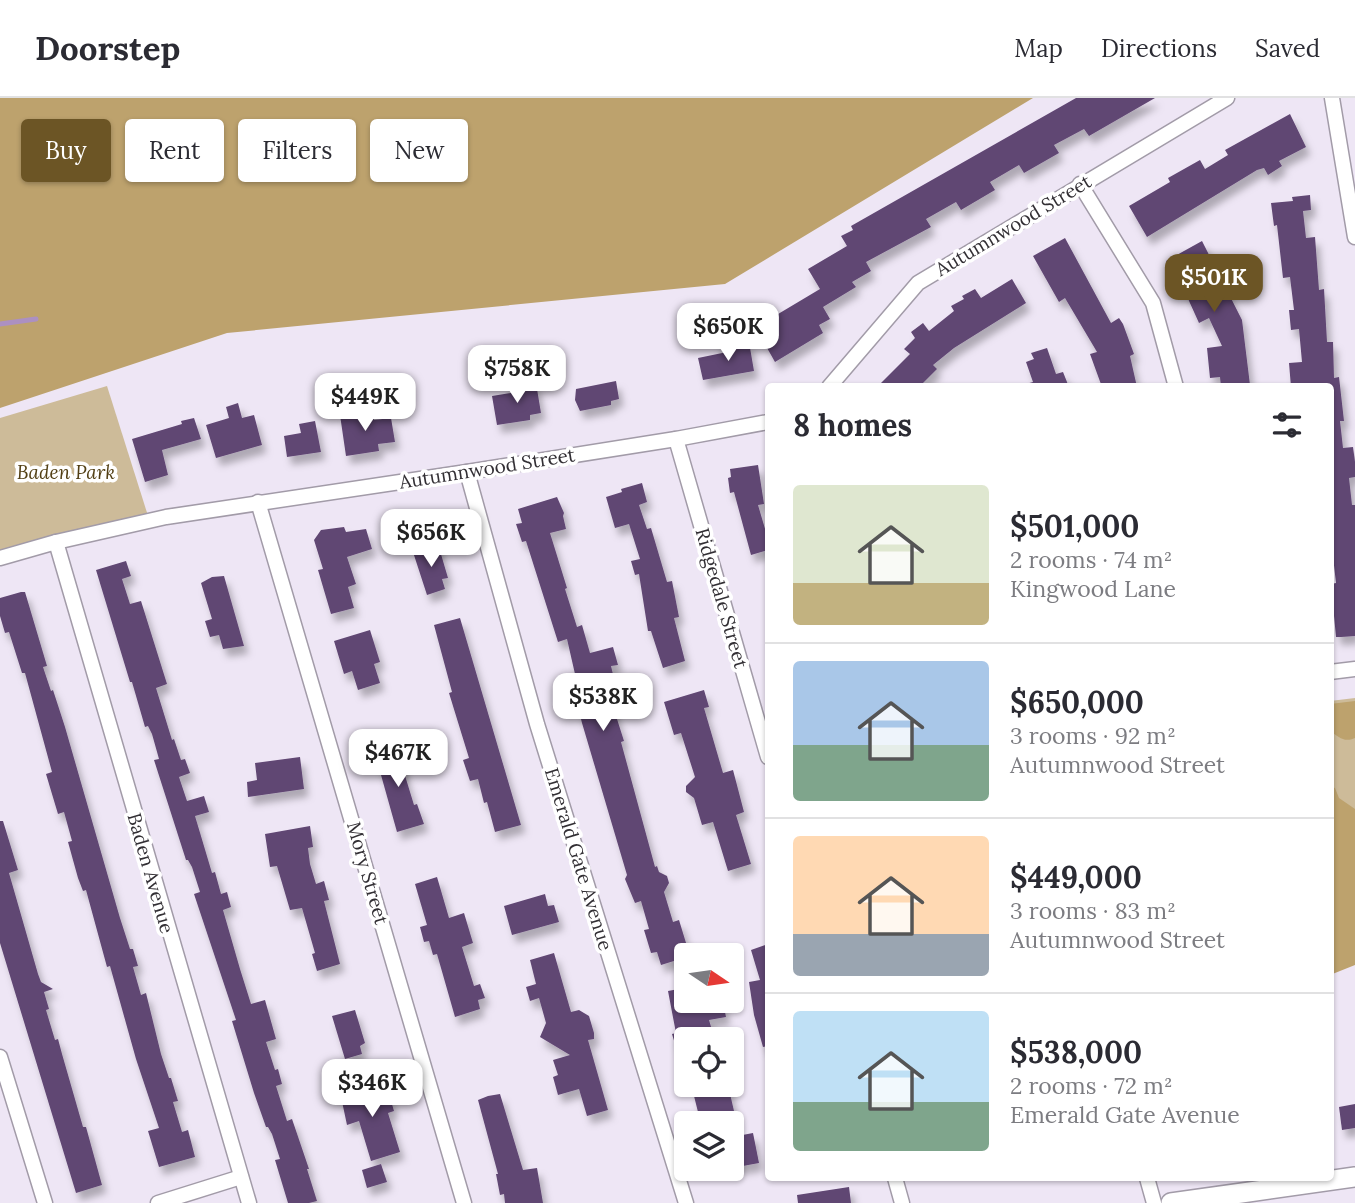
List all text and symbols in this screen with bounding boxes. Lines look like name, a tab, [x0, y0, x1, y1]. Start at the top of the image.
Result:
text: Doorstep	[35, 27, 180, 69]
text: Map	[1014, 33, 1063, 64]
text: Directions	[1101, 33, 1217, 64]
text: Saved	[1255, 33, 1320, 64]
chip: Buy	[21, 119, 111, 182]
chip: Rent	[125, 119, 224, 182]
chip: Filters	[238, 119, 356, 182]
chip: New	[370, 119, 468, 182]
street label: Autumnwood Street	[930, 169, 1096, 282]
pin: $501K	[1165, 254, 1263, 314]
text: $501K	[1181, 262, 1247, 291]
pin: $650K	[679, 303, 777, 363]
text: $650K	[693, 311, 763, 340]
pin: $758K	[468, 345, 566, 405]
text: $758K	[484, 353, 550, 382]
pin: $449K	[316, 374, 414, 433]
text: $449K	[331, 381, 399, 410]
text: 8 homes	[793, 406, 912, 444]
icon: filters	[1268, 406, 1306, 444]
street label: Autumnwood Street	[396, 442, 577, 494]
park label: Baden Park	[17, 460, 115, 484]
text: $501,000	[1010, 507, 1139, 545]
pin: $656K	[382, 510, 480, 569]
icon: home	[849, 513, 933, 597]
text: $656K	[397, 517, 465, 546]
street label: Ridgedale Street	[691, 525, 754, 671]
text: 2 rooms · 74 m²	[1010, 545, 1172, 574]
text: Kingwood Lane	[1010, 574, 1176, 603]
pin: $538K	[554, 674, 652, 733]
text: $538K	[569, 681, 637, 710]
text: $650,000	[1010, 683, 1144, 721]
icon: home	[849, 689, 933, 773]
text: 3 rooms · 92 m²	[1010, 721, 1176, 750]
pin: $467K	[349, 730, 447, 789]
text: $467K	[365, 737, 431, 766]
text: Autumnwood Street	[1010, 750, 1225, 779]
street label: Emerald Gate Avenue	[540, 765, 618, 953]
street label: Baden Avenue	[122, 810, 180, 936]
street label: Mory Street	[342, 819, 394, 928]
text: $449,000	[1010, 858, 1142, 896]
icon: home	[849, 864, 933, 948]
text: 3 rooms · 83 m²	[1010, 896, 1176, 925]
text: Autumnwood Street	[1010, 925, 1225, 954]
north arrow	[674, 943, 744, 1013]
map controls	[674, 943, 744, 1181]
button: locate	[674, 1027, 744, 1097]
text: $538,000	[1010, 1033, 1142, 1071]
icon: home	[849, 1039, 933, 1123]
pin: $346K	[323, 1060, 421, 1119]
text: $346K	[338, 1067, 406, 1096]
text: 2 rooms · 72 m²	[1010, 1071, 1173, 1100]
text: Emerald Gate Avenue	[1010, 1100, 1240, 1129]
button: layers	[674, 1111, 744, 1181]

